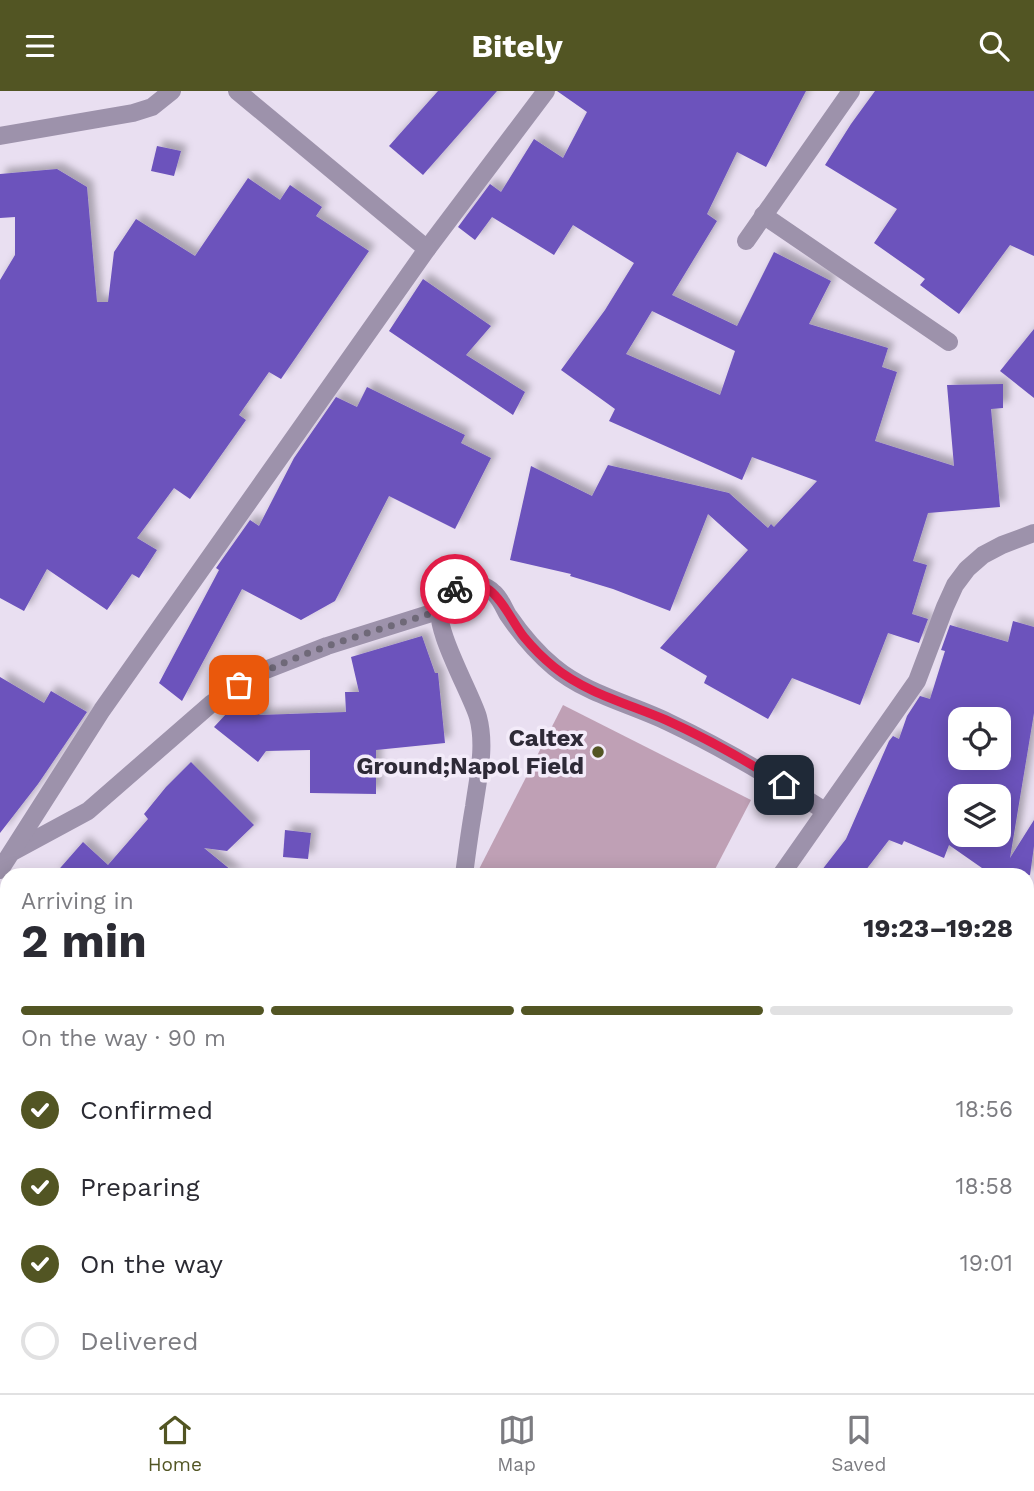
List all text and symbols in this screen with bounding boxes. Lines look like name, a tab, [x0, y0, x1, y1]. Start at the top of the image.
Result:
icon: menu	[21, 27, 59, 65]
text: Bitely	[471, 27, 563, 65]
icon: search	[975, 27, 1013, 65]
courier	[420, 554, 490, 624]
icon: bike	[436, 570, 474, 608]
pin	[209, 655, 269, 715]
icon: bag	[220, 666, 258, 704]
map controls	[948, 707, 1011, 847]
button: locate	[948, 707, 1011, 770]
place label: Caltex Ground;Napol Field	[356, 724, 584, 780]
marker: Caltex Ground;Napol Field	[590, 744, 606, 760]
pin	[754, 755, 814, 815]
icon: home	[765, 766, 803, 804]
button: layers	[948, 784, 1011, 847]
text: Arriving in	[21, 888, 134, 915]
text: 19:23–19:28	[863, 913, 1013, 943]
text: 2 min	[21, 914, 147, 968]
text: On the way · 90 m	[21, 1025, 226, 1052]
icon: check	[21, 1091, 59, 1129]
text: Confirmed	[80, 1095, 213, 1125]
text: 18:56	[956, 1096, 1013, 1123]
icon: check	[21, 1168, 59, 1206]
text: Preparing	[80, 1172, 200, 1202]
text: 18:58	[956, 1173, 1013, 1200]
icon: check	[21, 1245, 59, 1283]
text: On the way	[80, 1249, 223, 1279]
text: 19:01	[960, 1250, 1013, 1277]
text: Delivered	[80, 1326, 199, 1356]
tab: Home	[148, 1411, 202, 1476]
tab: Map	[497, 1411, 536, 1476]
tab: Saved	[831, 1411, 886, 1476]

